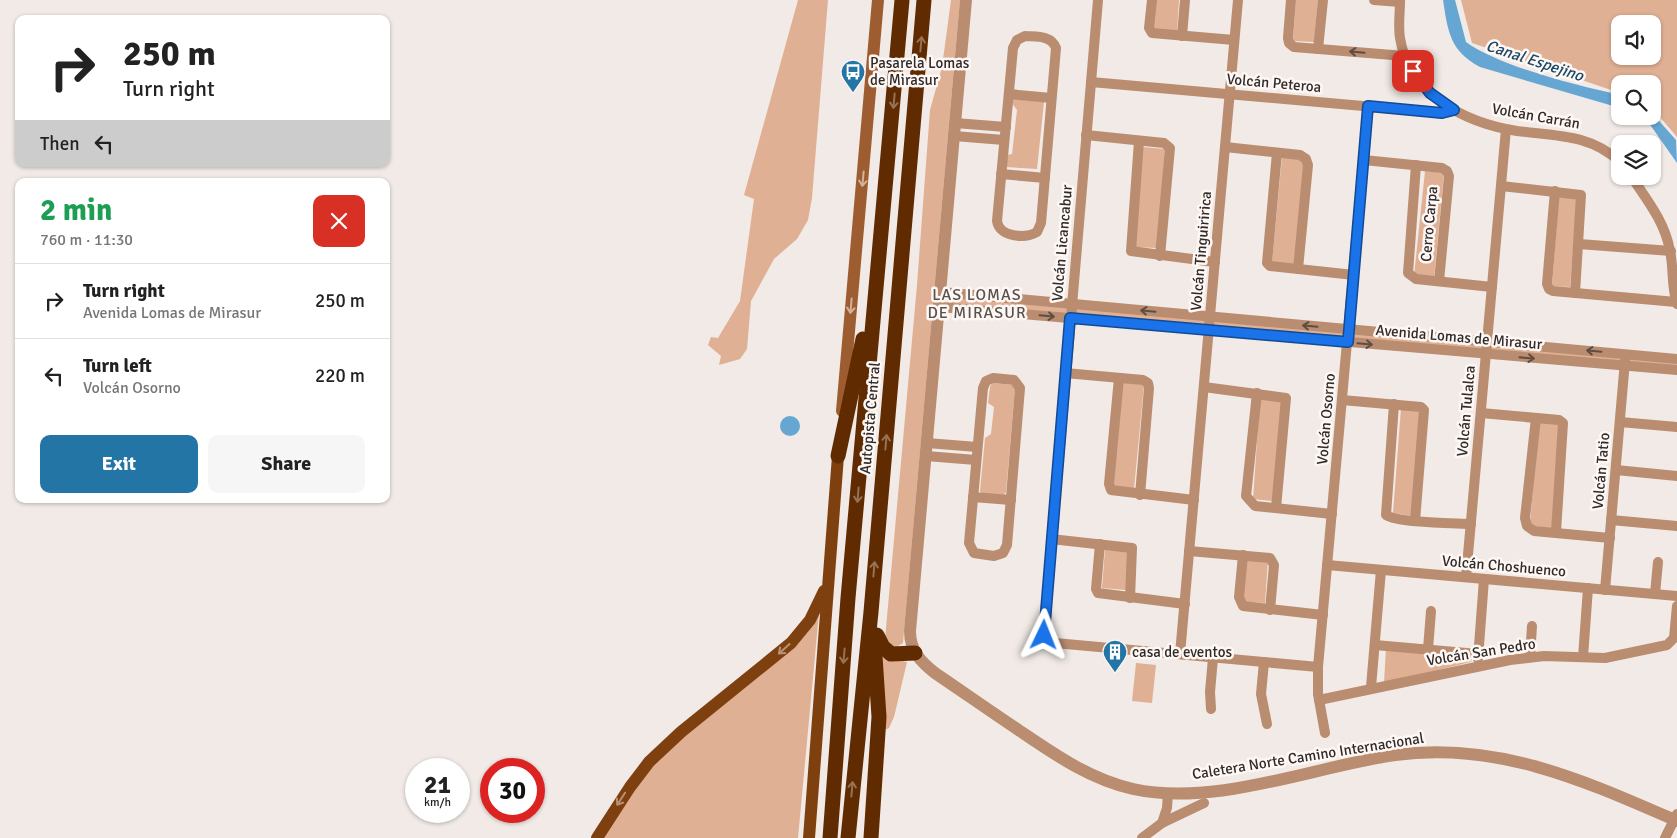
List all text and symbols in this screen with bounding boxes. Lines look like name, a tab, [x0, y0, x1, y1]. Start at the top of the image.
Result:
map controls	[1611, 15, 1661, 185]
button: sound	[1611, 15, 1661, 65]
text: 250 m	[123, 32, 216, 75]
icon: right	[40, 35, 105, 100]
one-way arrow	[916, 36, 925, 52]
water label: Canal Espejino	[1484, 36, 1586, 86]
one-way arrow	[1349, 47, 1365, 57]
pin	[1392, 50, 1434, 92]
place label: Pasarela Lomas de Mirasur	[870, 54, 970, 89]
icon: arrive	[1399, 57, 1427, 85]
bus stop icon: Pasarela Lomas de Mirasur	[840, 59, 866, 93]
street label: Volcán Peteroa	[1226, 70, 1322, 96]
text: Turn right	[123, 75, 215, 102]
button: search	[1611, 75, 1661, 125]
one-way arrow	[889, 93, 898, 109]
street label: Volcán Carrán	[1490, 99, 1582, 133]
icon: left	[90, 130, 118, 158]
text: Then	[40, 132, 80, 156]
button: layers	[1611, 135, 1661, 185]
one-way arrow	[858, 170, 867, 186]
street label: Volcán Licancabur	[1048, 184, 1076, 302]
street label: Cerro Carpa	[1417, 185, 1441, 263]
street label: Volcán Tinguiririca	[1187, 190, 1215, 312]
text: 2 min	[40, 192, 112, 229]
button: close	[313, 195, 365, 247]
text: 760 m · 11:30	[40, 230, 133, 250]
text: Turn right	[83, 279, 165, 303]
district label: LAS LOMAS DE MIRASUR	[927, 285, 1027, 323]
icon: right	[40, 287, 68, 315]
text: 250 m	[315, 289, 365, 313]
one-way arrow	[847, 297, 856, 313]
text: Avenida Lomas de Mirasur	[83, 303, 261, 323]
one-way arrow	[1140, 306, 1156, 316]
one-way arrow	[1038, 312, 1054, 321]
one-way arrow	[1302, 321, 1318, 330]
street label: Avenida Lomas de Mirasur	[1375, 321, 1543, 353]
one-way arrow	[1357, 339, 1373, 349]
one-way arrow	[1586, 346, 1602, 356]
one-way arrow	[1519, 353, 1535, 362]
text: Turn left	[83, 354, 152, 378]
street label: Autopista Central	[856, 361, 884, 475]
icon: left	[40, 362, 68, 390]
text: 220 m	[315, 364, 365, 388]
street label: Volcán Tulalca	[1453, 365, 1479, 457]
street label: Volcán Osorno	[1313, 372, 1339, 466]
text: Volcán Osorno	[83, 378, 181, 398]
street label: Volcán Tatio	[1589, 432, 1613, 510]
one-way arrow	[881, 434, 890, 450]
button: Exit	[40, 435, 198, 493]
button: Share	[208, 435, 365, 493]
one-way arrow	[853, 486, 863, 502]
street label: Volcán Choshuenco	[1441, 552, 1567, 580]
one-way arrow	[870, 561, 879, 577]
position arrow	[1017, 608, 1069, 660]
street label: Volcán San Pedro	[1425, 634, 1537, 669]
building icon: casa de eventos	[1102, 639, 1128, 673]
place label: casa de eventos	[1132, 643, 1232, 661]
one-way arrow	[778, 644, 791, 655]
one-way arrow	[839, 648, 848, 664]
street label: Caletera Norte Camino Internacional	[1191, 729, 1425, 783]
speed limit sign: 30	[480, 758, 545, 823]
text: 21	[424, 769, 451, 800]
one-way arrow	[848, 782, 857, 798]
one-way arrow	[616, 792, 627, 806]
text: km/h	[424, 795, 451, 810]

